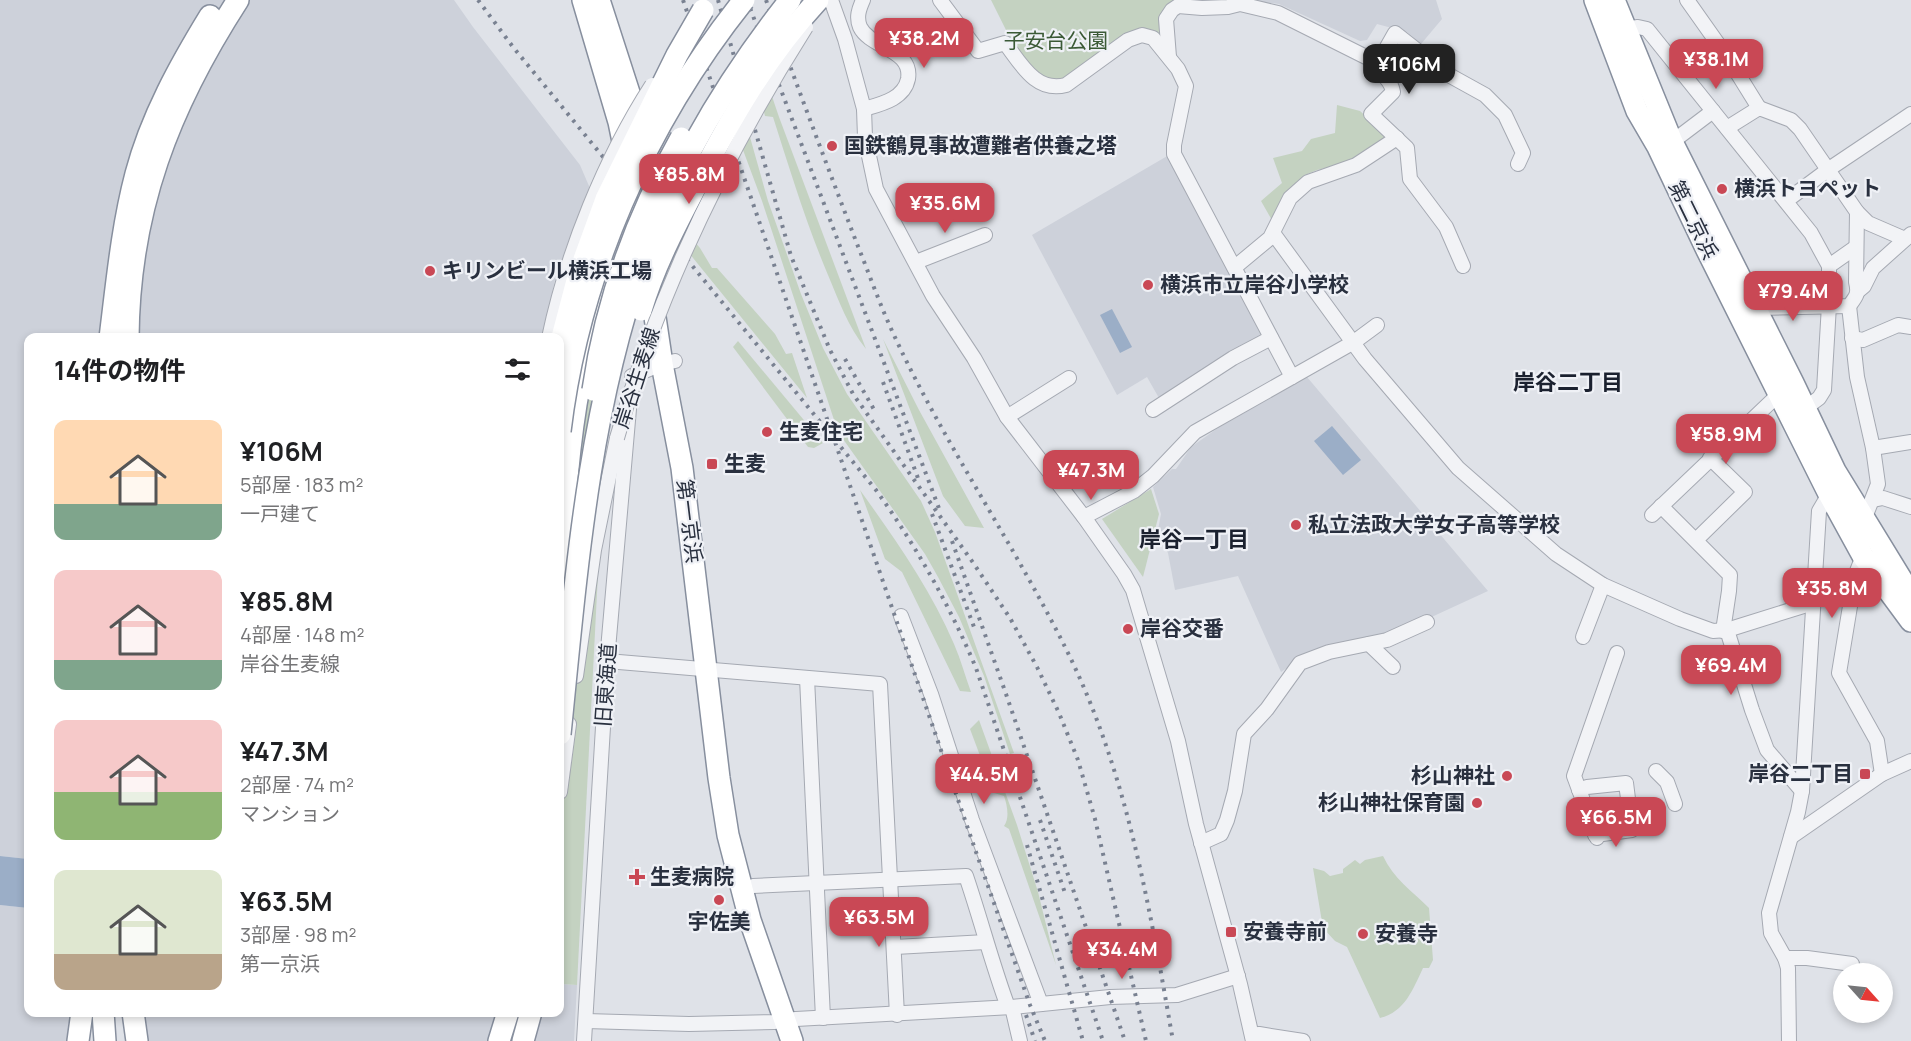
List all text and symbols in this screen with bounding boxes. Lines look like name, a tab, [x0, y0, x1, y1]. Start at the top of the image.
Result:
pin: ¥38.2M	[875, 18, 973, 69]
text: ¥38.2M	[888, 24, 960, 51]
park label: 子安台公園	[1004, 26, 1109, 54]
pin: ¥38.1M	[1667, 39, 1765, 90]
pin: ¥106M	[1367, 44, 1451, 95]
text: ¥38.1M	[1683, 45, 1749, 72]
text: ¥106M	[1377, 50, 1441, 77]
place label: 国鉄鶴見事故遭難者供養之塔	[844, 131, 1117, 159]
marker: 国鉄鶴見事故遭難者供養之塔	[825, 139, 839, 153]
pin: ¥85.8M	[640, 154, 738, 205]
text: ¥85.8M	[653, 160, 725, 187]
place label: 横浜トヨペット	[1734, 174, 1881, 202]
street label: 第二京浜	[1663, 176, 1725, 263]
marker: 横浜トヨペット	[1715, 182, 1729, 196]
pin: ¥35.6M	[896, 183, 994, 234]
text: ¥35.6M	[909, 189, 981, 216]
place label: キリンビール横浜工場	[442, 256, 652, 284]
marker: キリンビール横浜工場	[423, 264, 437, 278]
place label: 横浜市立岸谷小学校	[1160, 270, 1349, 298]
pin: ¥79.4M	[1744, 271, 1842, 322]
text: ¥79.4M	[1758, 277, 1828, 304]
marker: 横浜市立岸谷小学校	[1141, 278, 1155, 292]
street label: 岸谷生麦線	[607, 323, 666, 432]
text: 14件の物件	[54, 352, 185, 388]
icon: filters	[501, 353, 534, 386]
district label: 岸谷二丁目	[1513, 367, 1623, 397]
pin: ¥58.9M	[1677, 414, 1775, 465]
place label: 生麦住宅	[779, 417, 863, 445]
text: ¥58.9M	[1690, 420, 1762, 447]
marker: 生麦住宅	[760, 425, 774, 439]
text: ¥106M	[240, 433, 323, 469]
icon: home	[102, 444, 174, 516]
place label: 生麦	[724, 449, 766, 477]
pin: ¥47.3M	[1042, 450, 1140, 501]
text: ¥47.3M	[1057, 456, 1125, 483]
marker: 生麦	[705, 457, 719, 471]
text: 5部屋 · 183 m²	[240, 471, 364, 498]
street label: 第一京浜	[671, 477, 709, 564]
text: 一戸建て	[240, 500, 320, 527]
place label: 私立法政大学女子高等学校	[1308, 510, 1560, 538]
marker: 私立法政大学女子高等学校	[1289, 518, 1303, 532]
district label: 岸谷一丁目	[1139, 524, 1249, 554]
pin: ¥35.8M	[1783, 568, 1881, 619]
text: ¥35.8M	[1797, 574, 1868, 601]
text: ¥85.8M	[240, 583, 333, 619]
icon: home	[102, 594, 174, 666]
place label: 岸谷交番	[1140, 614, 1224, 642]
text: 4部屋 · 148 m²	[240, 621, 364, 648]
marker: 岸谷交番	[1121, 622, 1135, 636]
street label: 旧東海道	[588, 642, 622, 728]
pin: ¥69.4M	[1682, 645, 1780, 696]
text: 岸谷生麦線	[240, 650, 340, 677]
text: ¥69.4M	[1695, 651, 1767, 678]
text: ¥47.3M	[240, 733, 329, 769]
icon: home	[102, 744, 174, 816]
pin: ¥44.5M	[935, 754, 1033, 805]
place label: 岸谷二丁目	[1748, 759, 1853, 787]
text: ¥44.5M	[949, 760, 1019, 787]
place label: 杉山神社	[1411, 761, 1495, 789]
marker: 岸谷二丁目	[1858, 767, 1872, 781]
marker: 杉山神社	[1500, 769, 1514, 783]
text: 2部屋 · 74 m²	[240, 771, 354, 798]
place label: 杉山神社保育園	[1318, 788, 1465, 816]
marker: 杉山神社保育園	[1470, 796, 1484, 810]
pin: ¥66.5M	[1567, 797, 1665, 848]
text: マンション	[240, 800, 340, 827]
text: ¥66.5M	[1580, 803, 1652, 830]
place label: 生麦病院	[650, 862, 734, 890]
marker: 生麦病院	[628, 868, 646, 886]
text: ¥63.5M	[240, 883, 333, 919]
marker: 宇佐美	[712, 893, 726, 907]
icon: home	[102, 894, 174, 966]
pin: ¥63.5M	[830, 897, 928, 948]
text: ¥63.5M	[843, 903, 915, 930]
place label: 宇佐美	[688, 907, 751, 935]
place label: 安養寺前	[1243, 917, 1327, 945]
place label: 安養寺	[1375, 919, 1438, 947]
text: 3部屋 · 98 m²	[240, 921, 357, 948]
marker: 安養寺前	[1224, 925, 1238, 939]
marker: 安養寺	[1356, 927, 1370, 941]
pin: ¥34.4M	[1073, 929, 1171, 980]
text: ¥34.4M	[1087, 935, 1157, 962]
text: 第一京浜	[240, 950, 320, 977]
north arrow	[1833, 963, 1893, 1023]
map controls	[1833, 963, 1893, 1023]

